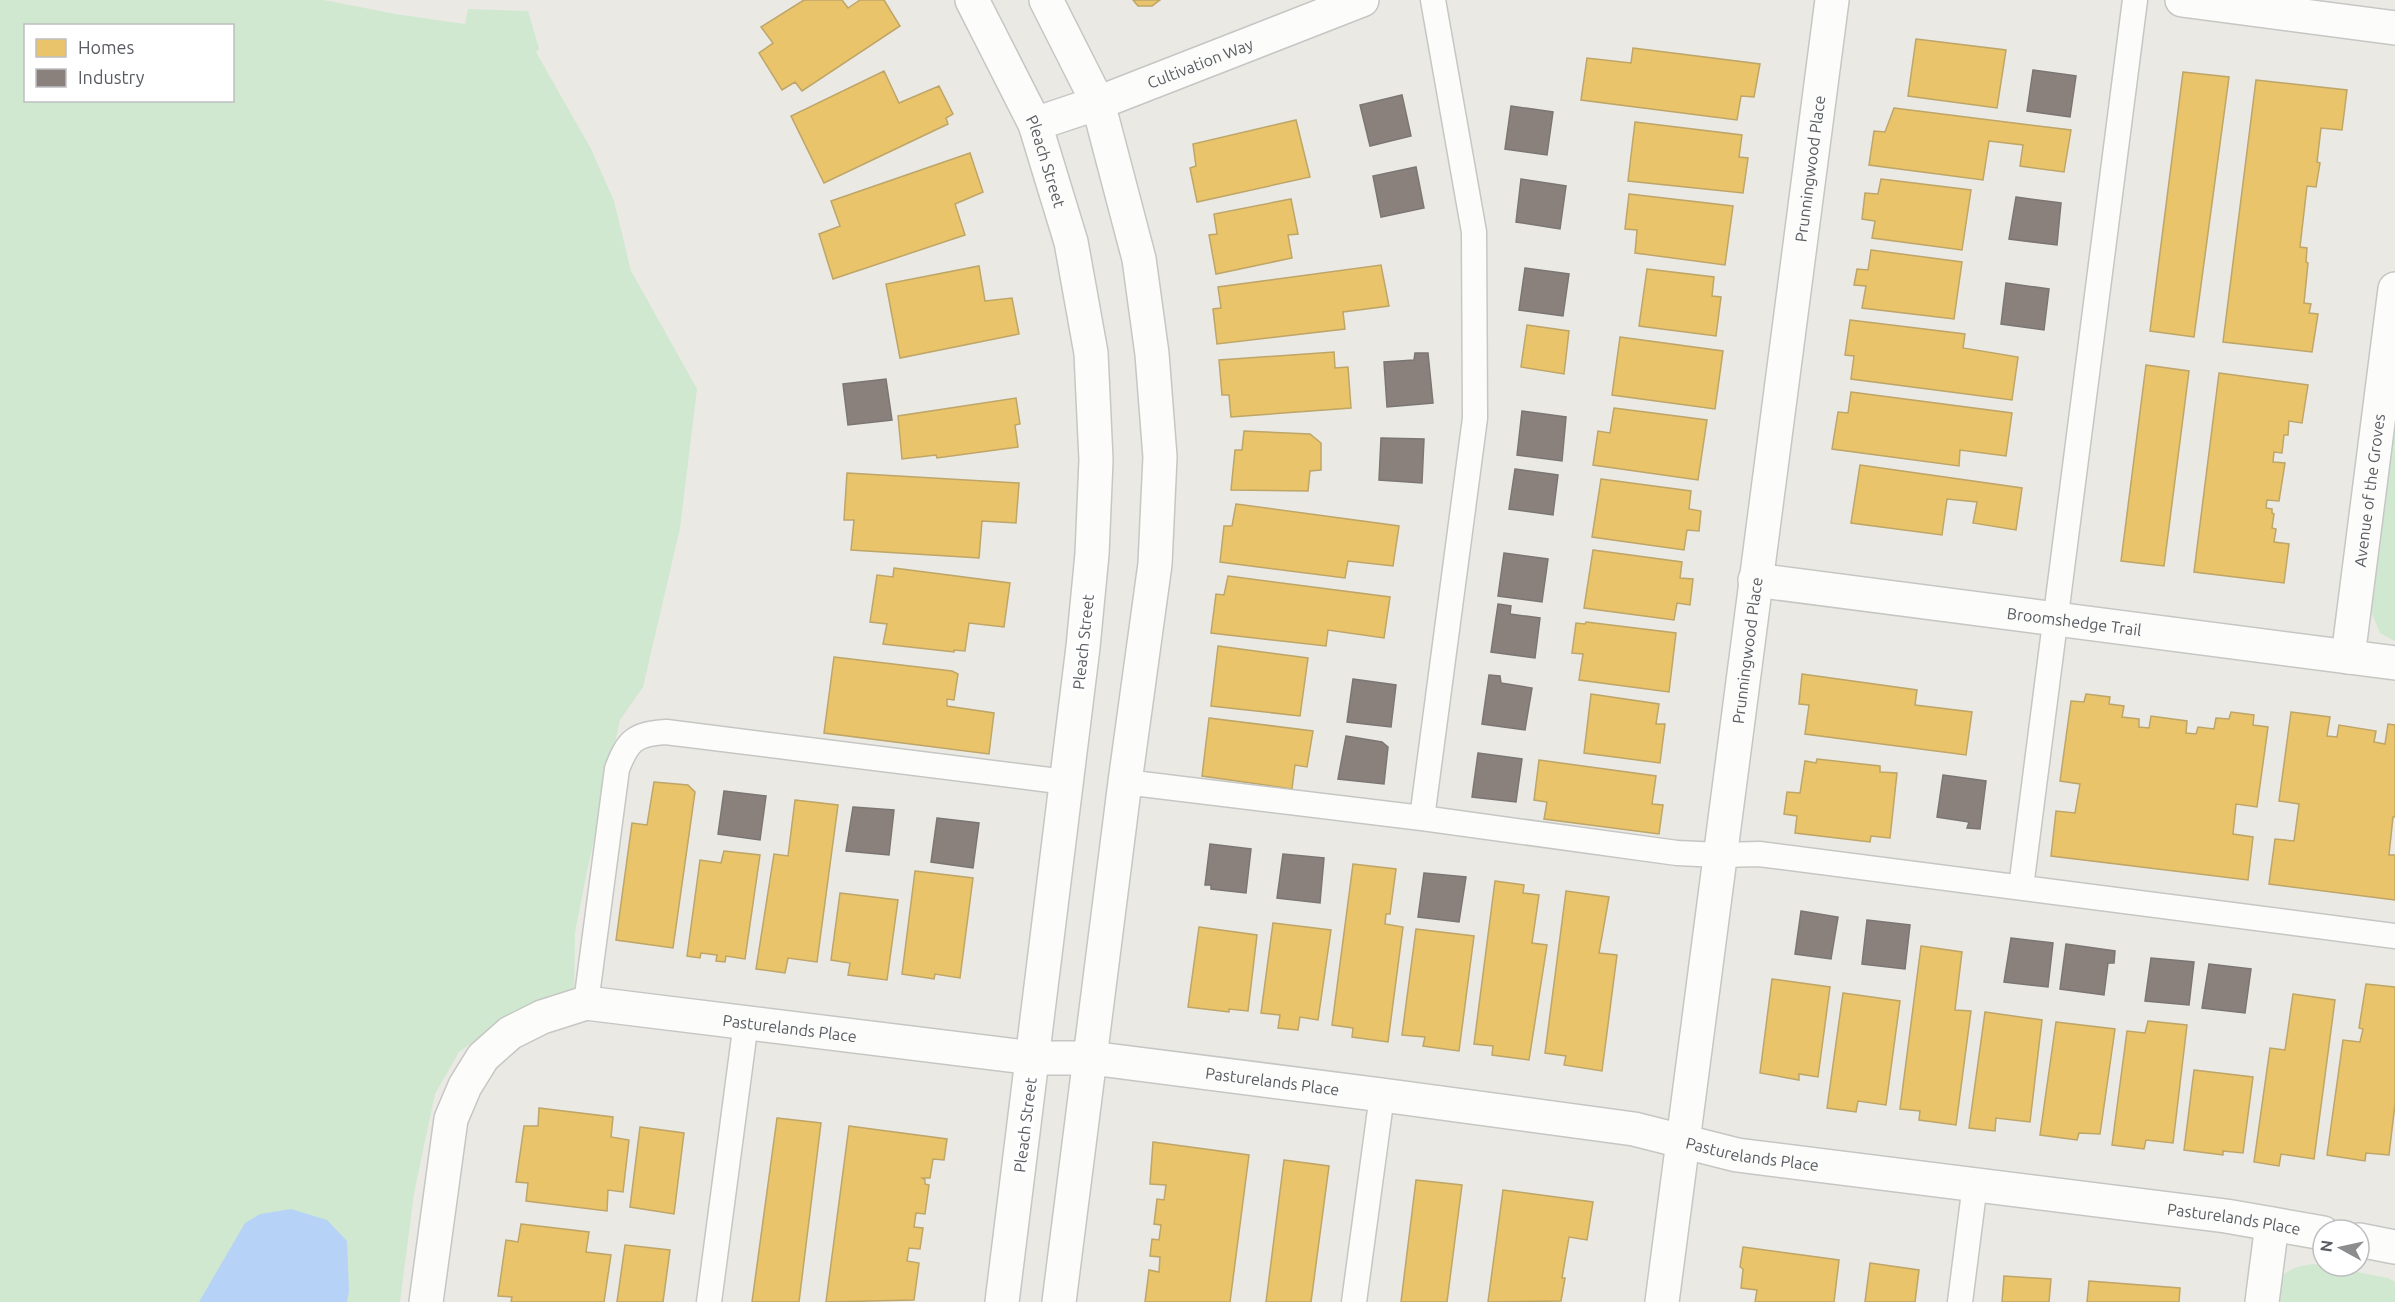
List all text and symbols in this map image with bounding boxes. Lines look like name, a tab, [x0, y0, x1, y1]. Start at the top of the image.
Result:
legend	[24, 24, 234, 102]
street label: Cultivation Way	[1145, 34, 1256, 92]
text: Homes	[78, 37, 135, 57]
text: Industry	[78, 67, 145, 87]
street label: Prunningwood Place	[1791, 94, 1828, 243]
street label: Pleach Street	[1023, 112, 1069, 210]
street label: Avenue of the Groves	[2351, 413, 2388, 568]
street label: Prunningwood Place	[1729, 576, 1766, 725]
street label: Pleach Street	[1069, 593, 1097, 691]
street label: Broomshedge Trail	[2006, 604, 2143, 639]
street label: Pasturelands Place	[722, 1011, 858, 1045]
street label: Pasturelands Place	[1204, 1064, 1340, 1099]
street label: Pleach Street	[1010, 1076, 1040, 1174]
street label: Pasturelands Place	[1684, 1133, 1820, 1174]
street label: Pasturelands Place	[2166, 1200, 2302, 1238]
north arrow	[2311, 1218, 2371, 1278]
text: N	[2316, 1239, 2336, 1253]

